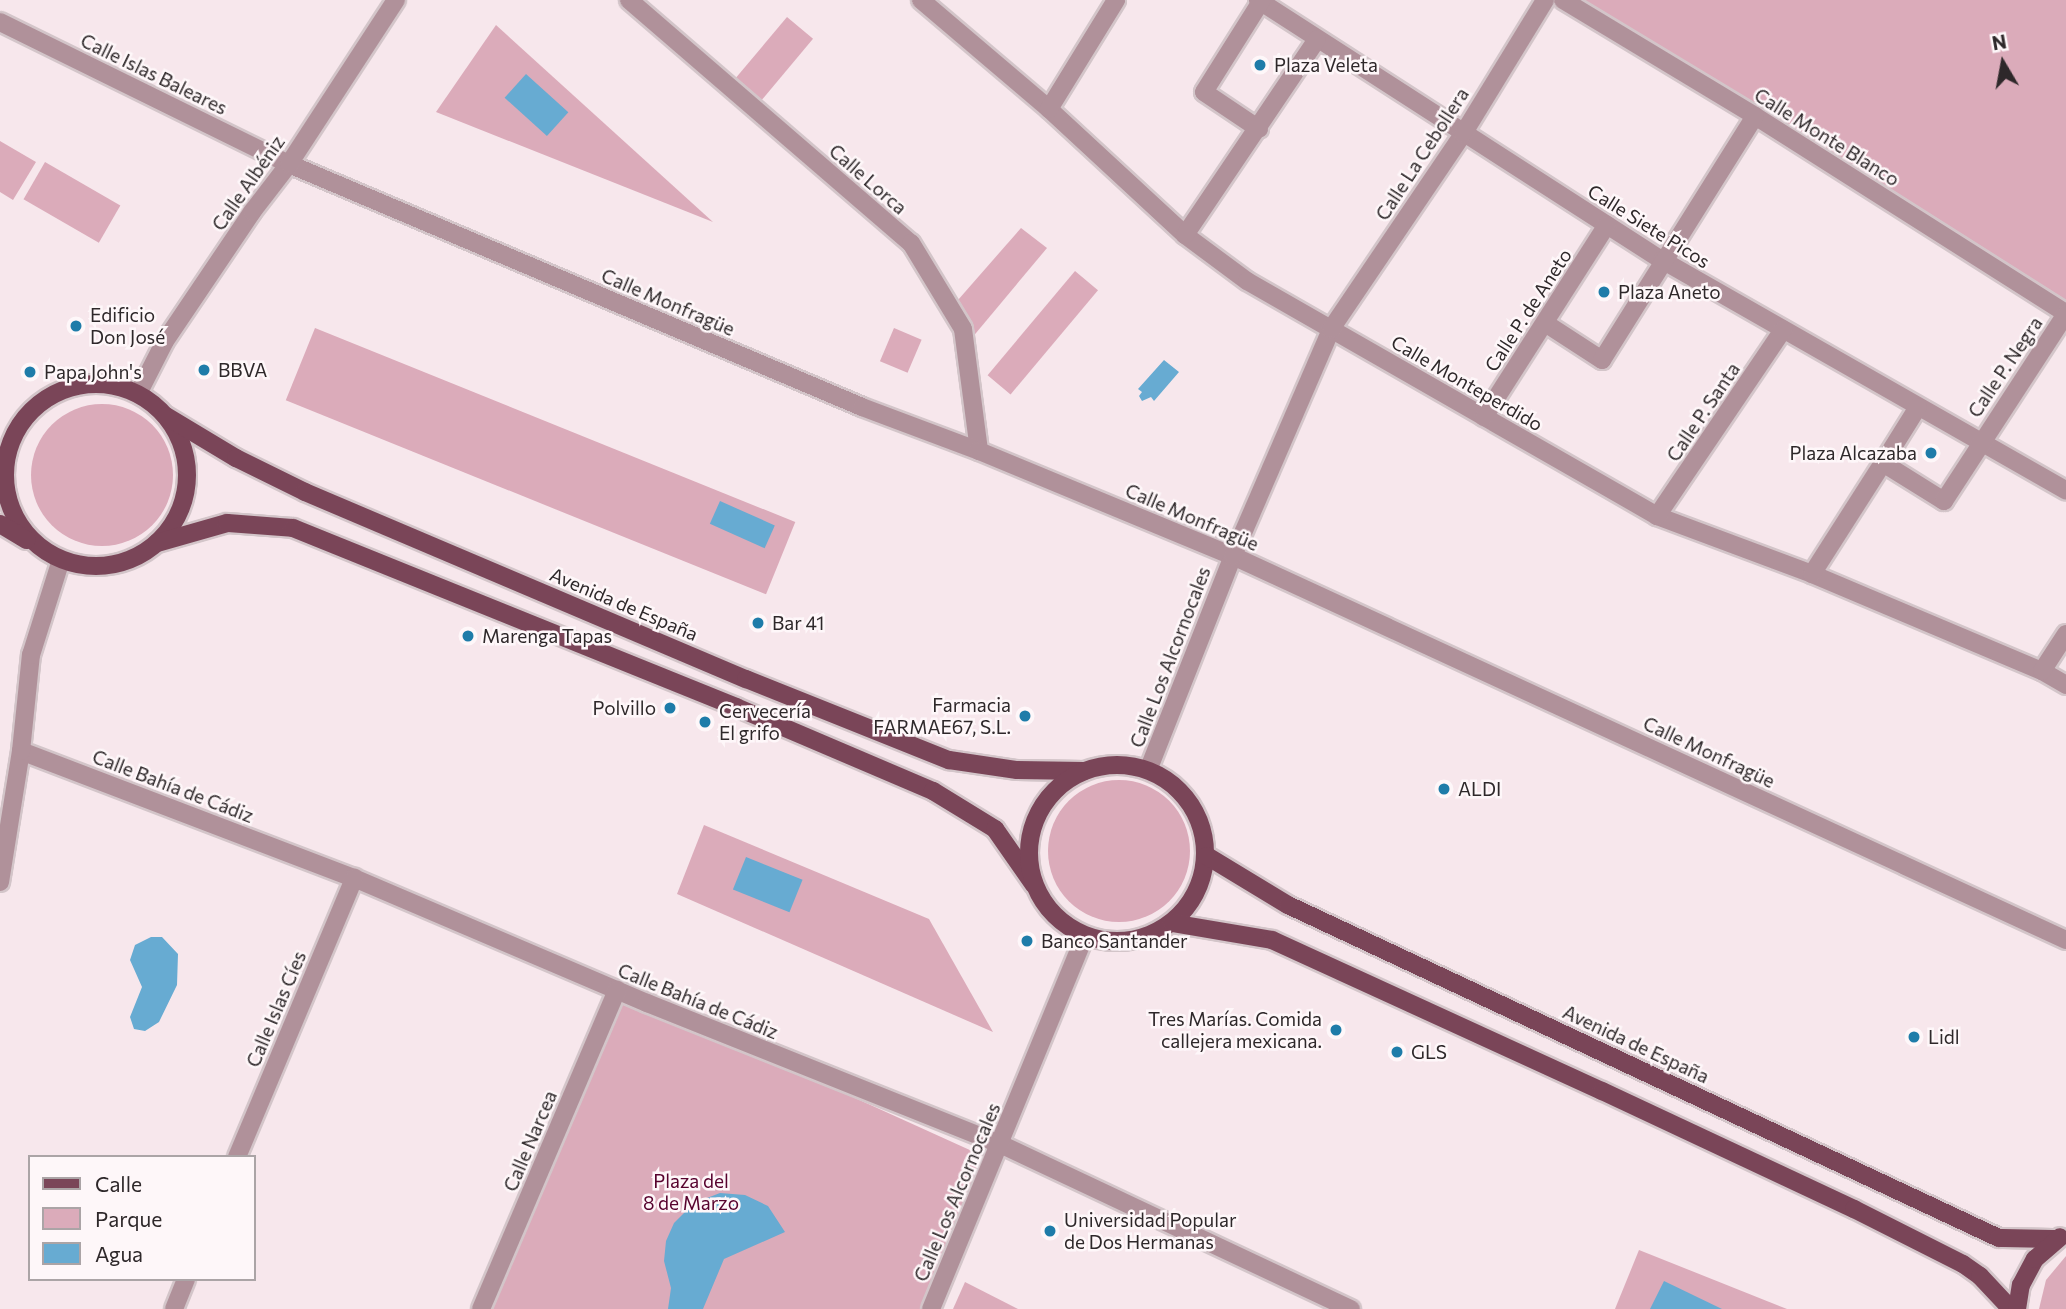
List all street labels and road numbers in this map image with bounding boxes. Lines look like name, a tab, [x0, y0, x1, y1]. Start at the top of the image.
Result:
street label: Calle Islas Baleares	[77, 29, 231, 119]
street label: Calle La Cebollera	[1371, 83, 1473, 225]
street label: Calle Monte Blanco	[1750, 83, 1904, 191]
street label: Calle Albéniz	[207, 131, 289, 235]
street label: Calle Lorca	[825, 139, 911, 219]
street label: Calle Siete Picos	[1584, 179, 1714, 273]
street label: Calle P. de Aneto	[1480, 244, 1576, 376]
street label: Calle Monfragüe	[598, 264, 738, 340]
street label: Calle P. Negra	[1963, 312, 2047, 422]
street label: Calle Monteperdido	[1387, 330, 1547, 436]
street label: Calle P. Santa	[1662, 358, 1744, 466]
street label: Calle Monfragüe	[1122, 479, 1262, 555]
street label: Avenida de España	[547, 563, 701, 645]
street label: Calle Los Alcornocales	[1125, 563, 1215, 751]
street label: Calle Monfragüe	[1640, 712, 1778, 792]
street label: Calle Bahía de Cádiz	[89, 745, 257, 827]
street label: Calle Islas Cíes	[241, 948, 311, 1070]
street label: Calle Bahía de Cádiz	[615, 958, 781, 1044]
street label: Avenida de España	[1559, 1000, 1713, 1088]
street label: Calle Narcea	[499, 1087, 561, 1195]
street label: Calle Los Alcornocales	[909, 1099, 1005, 1285]

